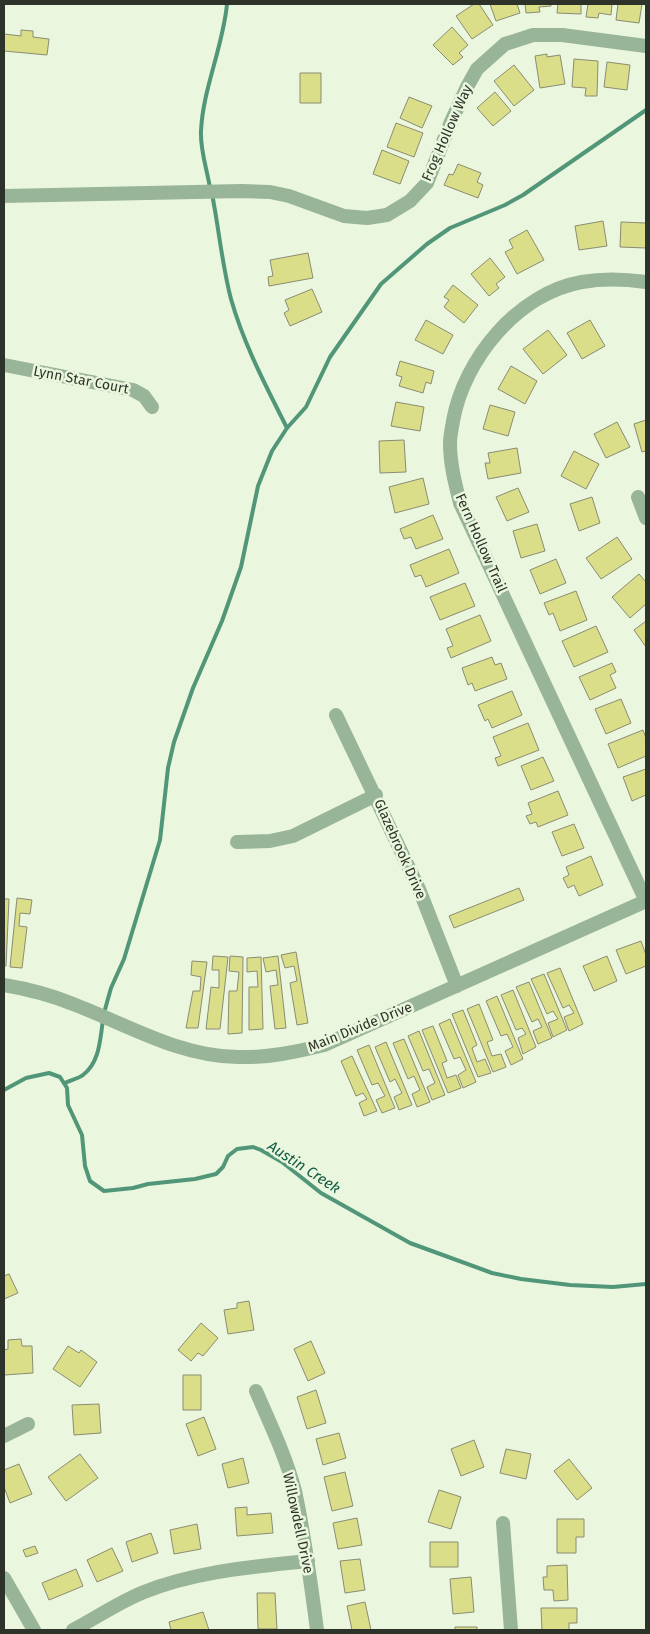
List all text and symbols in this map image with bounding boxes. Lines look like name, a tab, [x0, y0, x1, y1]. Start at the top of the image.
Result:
street label: Frog Hollow Way	[418, 82, 476, 184]
street label: Lynn Star Court	[32, 362, 131, 398]
street label: Fern Hollow Trail	[452, 491, 510, 595]
street label: Glazebrook Drive	[370, 796, 430, 902]
street label: Main Divide Drive	[305, 998, 415, 1056]
water label: Austin Creek	[263, 1136, 344, 1197]
street label: Willowdell Drive	[279, 1471, 317, 1575]

